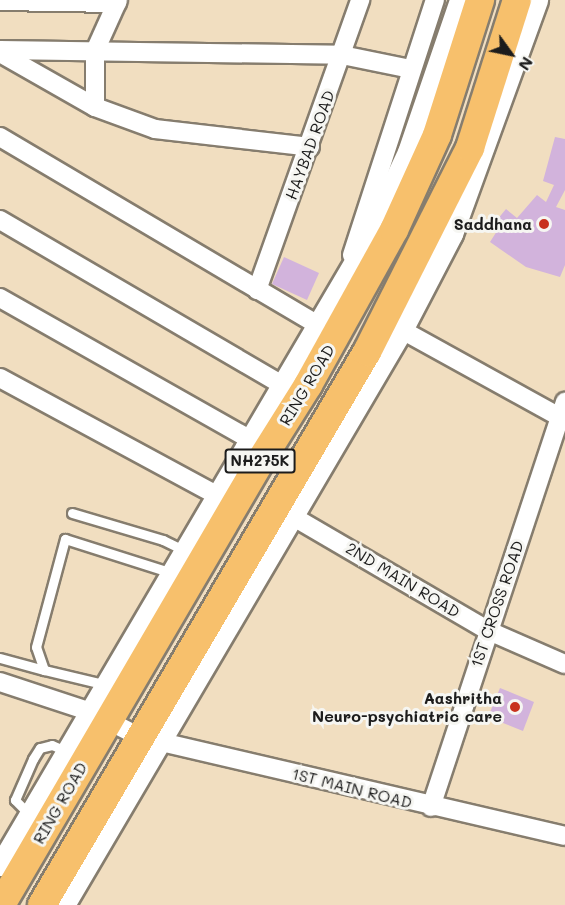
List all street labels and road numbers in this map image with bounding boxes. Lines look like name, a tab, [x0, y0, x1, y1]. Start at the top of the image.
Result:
street label: HAYBAD ROAD	[281, 88, 339, 202]
street label: RING ROAD	[275, 341, 339, 429]
road number: NH275K	[224, 449, 296, 473]
street label: 2ND MAIN ROAD	[343, 538, 463, 622]
street label: 1ST CROSS ROAD	[466, 538, 528, 670]
street label: RING ROAD	[29, 759, 91, 847]
street label: 1ST MAIN ROAD	[290, 764, 414, 812]

